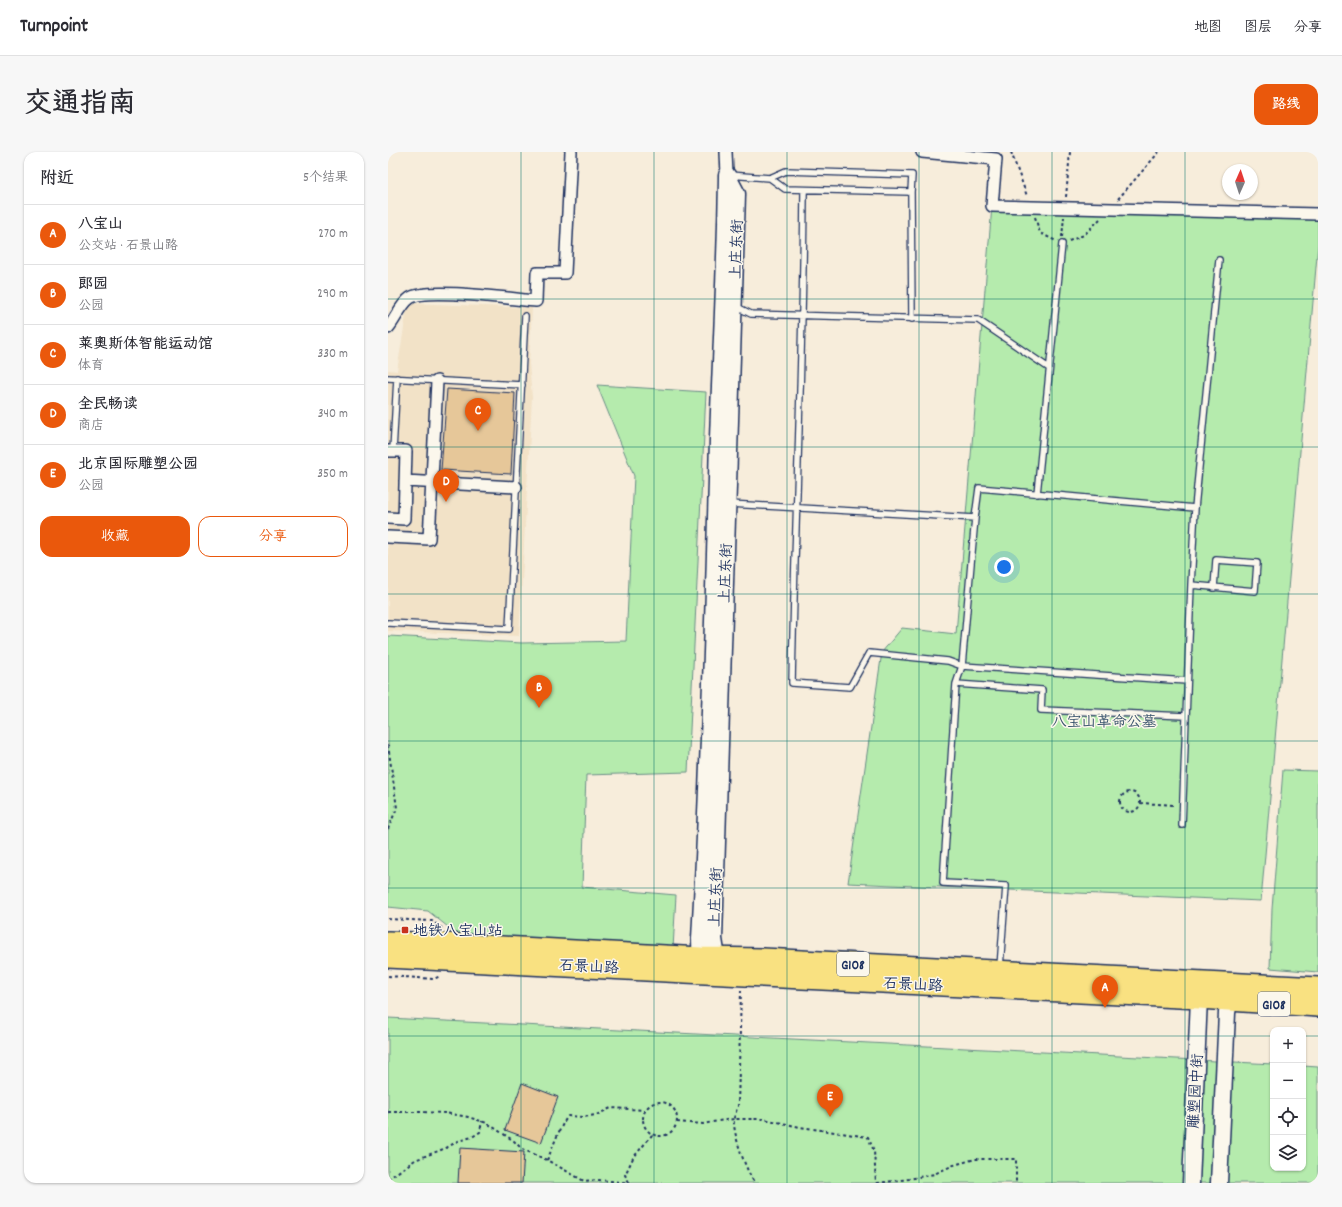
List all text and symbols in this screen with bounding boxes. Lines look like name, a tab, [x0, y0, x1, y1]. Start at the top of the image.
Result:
text: Turnpoint	[20, 14, 88, 41]
text: 地图	[1194, 18, 1222, 38]
text: 图层	[1244, 18, 1272, 38]
text: 分享	[1294, 18, 1322, 38]
button: 路线	[1254, 84, 1318, 125]
text: 交通指南	[24, 86, 136, 126]
north arrow	[1222, 164, 1258, 200]
text: 附近	[40, 168, 74, 192]
text: 5个结果	[303, 169, 348, 188]
text: 八宝山	[78, 214, 123, 236]
street label: 上庄东街	[726, 219, 750, 279]
text: A	[49, 225, 57, 244]
text: 270 m	[318, 225, 348, 244]
text: 公交站 · 石景山路	[78, 237, 178, 256]
text: 郎园	[78, 274, 108, 296]
text: B	[50, 285, 56, 304]
text: 290 m	[317, 285, 348, 304]
text: 公园	[78, 297, 104, 316]
text: 莱奥斯体智能运动馆	[78, 334, 213, 356]
text: C	[50, 345, 56, 364]
text: 330 m	[317, 345, 348, 364]
text: 体育	[78, 357, 104, 376]
text: 全民畅读	[78, 394, 138, 416]
pin: C	[465, 398, 491, 431]
text: D	[50, 405, 56, 424]
text: 340 m	[318, 405, 348, 424]
text: 商店	[78, 417, 104, 436]
text: 北京国际雕塑公园	[78, 454, 198, 476]
text: E	[50, 465, 56, 484]
text: 350 m	[317, 465, 348, 484]
pin: D	[433, 469, 459, 502]
text: 公园	[78, 477, 104, 496]
button: 收藏	[40, 516, 190, 557]
button: 分享	[198, 516, 348, 557]
street label: 上庄东街	[715, 543, 739, 603]
your location	[994, 557, 1014, 577]
pin: B	[526, 675, 552, 708]
park label: 八宝山革命公墓	[1051, 712, 1157, 734]
street label: 上庄东街	[705, 867, 729, 927]
place label: 地铁八宝山站	[413, 921, 503, 943]
marker: 地铁八宝山站	[400, 925, 410, 935]
road number: G108	[837, 952, 869, 976]
street label: 石景山路	[558, 955, 619, 981]
street label: 石景山路	[882, 973, 943, 999]
pin: A	[1092, 975, 1118, 1008]
road number: G108	[1258, 992, 1290, 1016]
map controls	[1270, 1027, 1306, 1171]
button: +	[1270, 1027, 1306, 1063]
street label: 雕塑园中街	[1184, 1053, 1210, 1129]
button: −	[1270, 1063, 1306, 1099]
pin: E	[817, 1084, 843, 1117]
button: locate	[1270, 1099, 1306, 1135]
button: layers	[1270, 1135, 1306, 1171]

